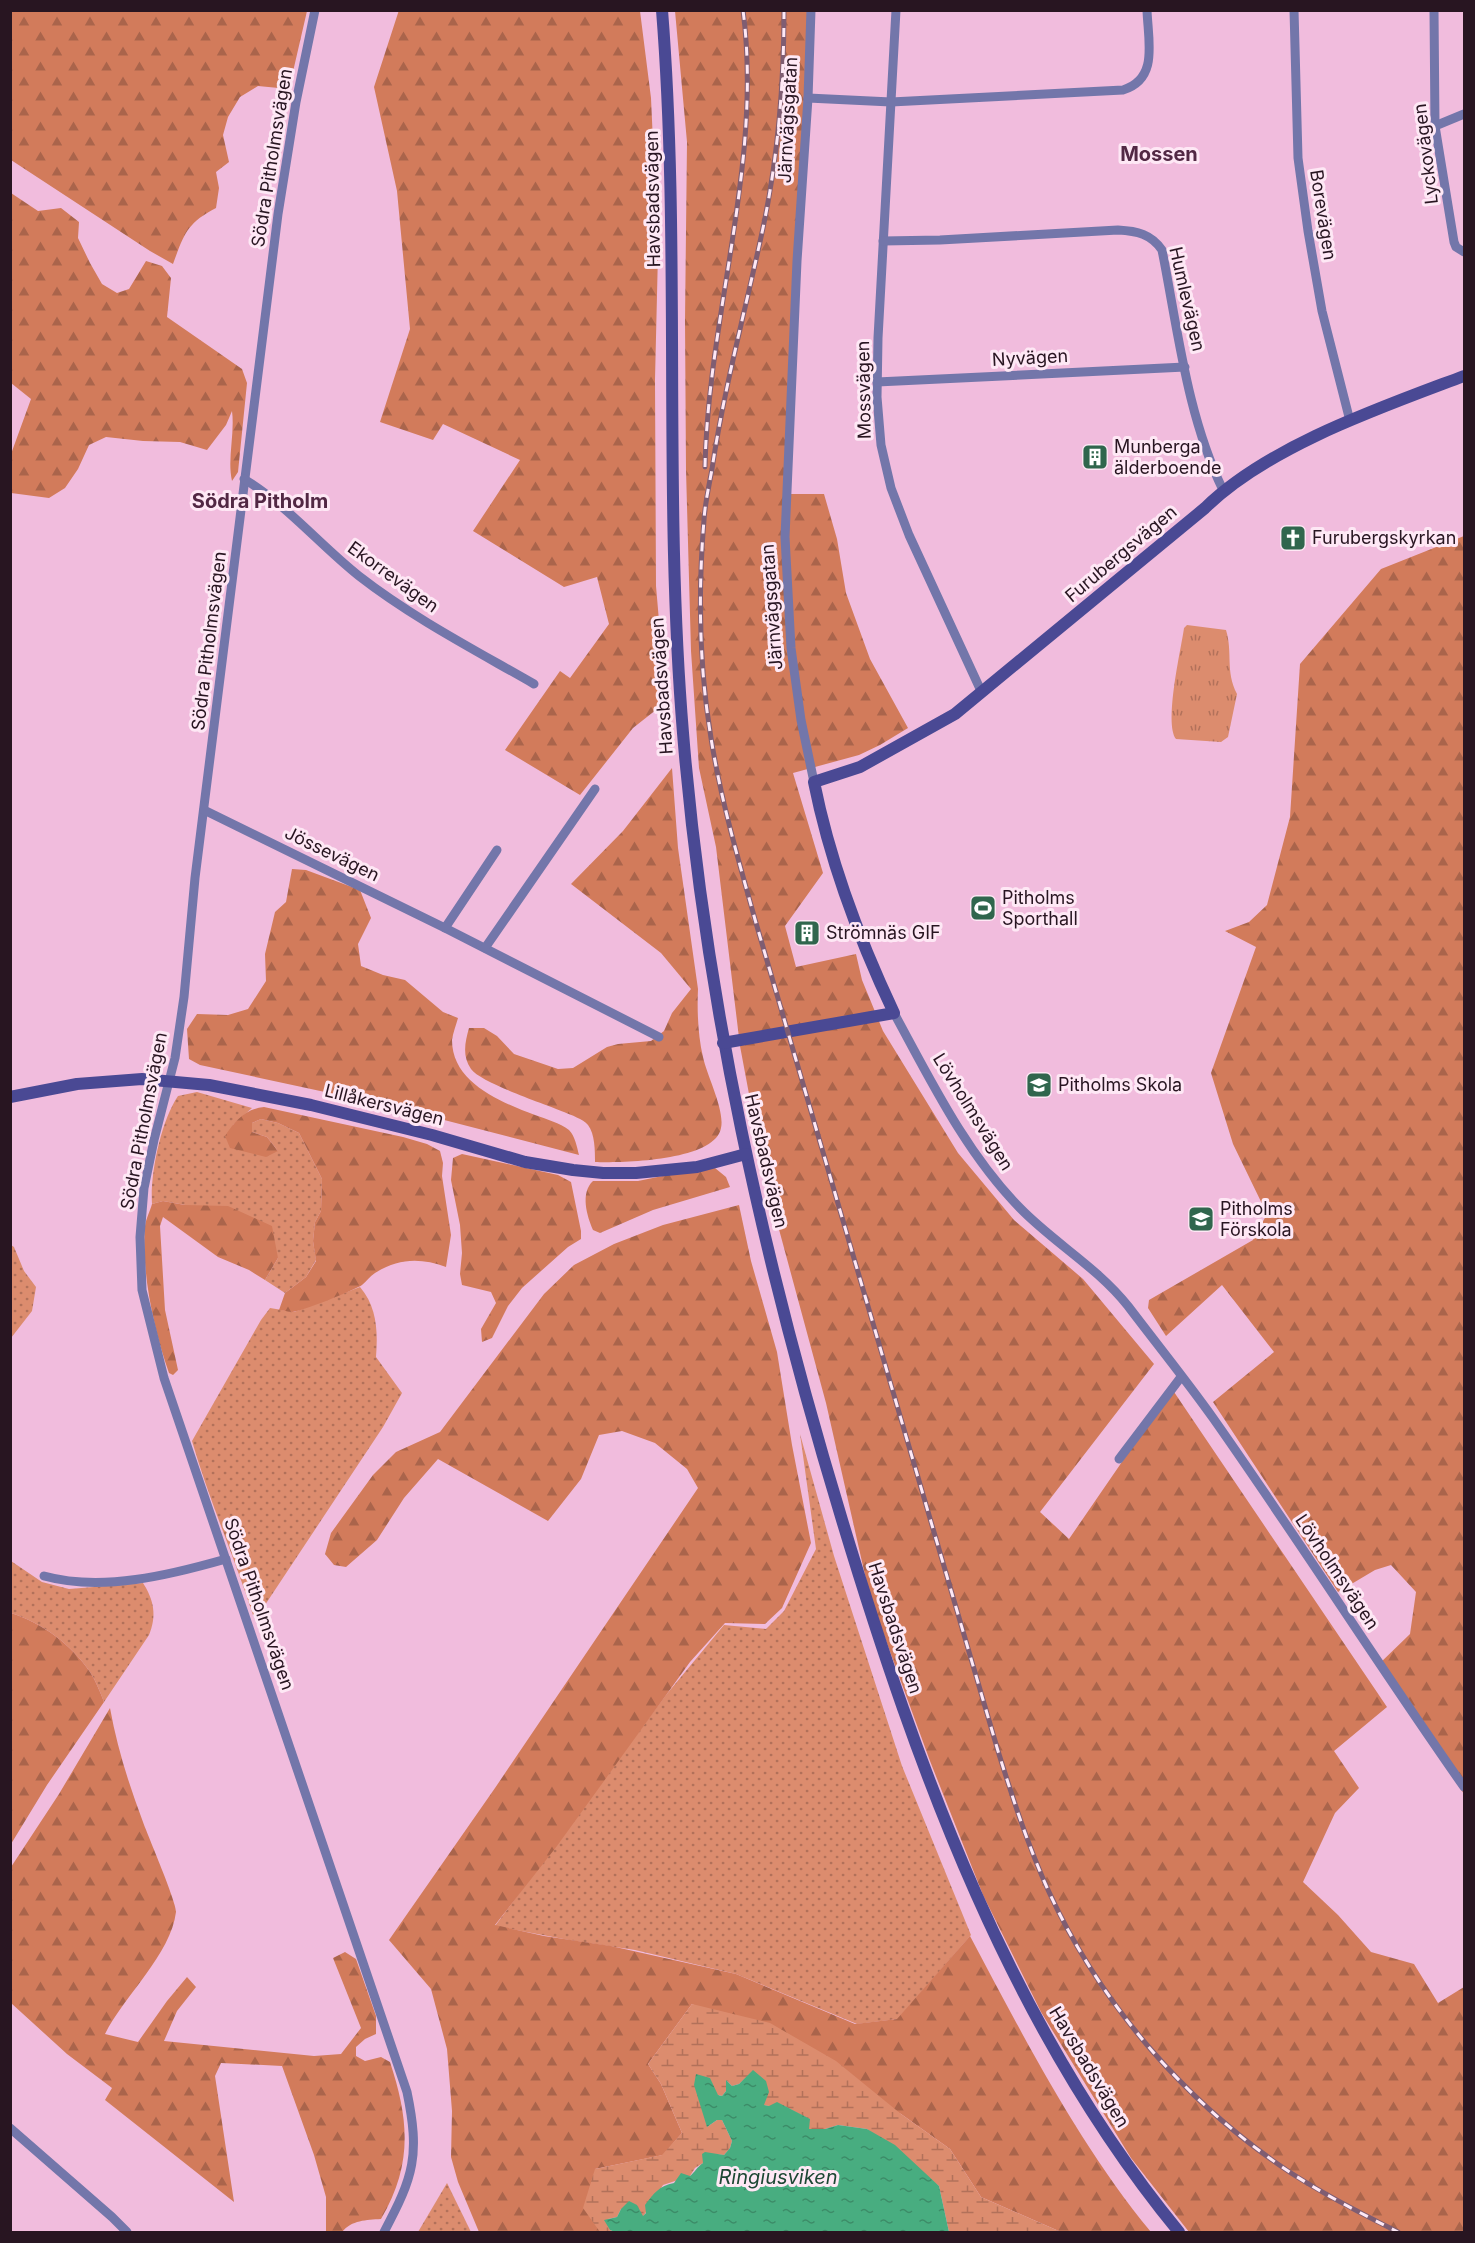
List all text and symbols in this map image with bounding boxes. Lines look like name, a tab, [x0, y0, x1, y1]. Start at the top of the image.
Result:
street label: Järnvägsgatan	[774, 56, 801, 184]
street label: Södra Pitholmsvägen	[247, 67, 296, 249]
street label: Lyckovägen	[1409, 103, 1442, 206]
street label: Havsbadsvägen	[641, 130, 664, 268]
district label: Mossen	[1120, 142, 1198, 166]
street label: Borevägen	[1306, 168, 1341, 262]
street label: Humlevägen	[1165, 245, 1210, 353]
street label: Mossvägen	[852, 341, 875, 439]
street label: Nyvägen	[991, 345, 1069, 370]
place label: Munberga älderboende	[1114, 436, 1222, 478]
building icon: Munberga älderboende	[1080, 442, 1110, 472]
district label: Södra Pitholm	[192, 489, 328, 513]
street label: Furubergsvägen	[1061, 501, 1181, 606]
church icon: Furubergskyrkan	[1278, 523, 1308, 553]
place label: Furubergskyrkan	[1312, 527, 1456, 548]
street label: Ekorrevägen	[344, 537, 443, 617]
street label: Järnvägsgatan	[757, 543, 786, 671]
street label: Södra Pitholmsvägen	[187, 550, 230, 732]
street label: Havsbadsvägen	[646, 617, 677, 755]
street label: Jössevägen	[282, 822, 383, 885]
place label: Pitholms Sporthall	[1002, 887, 1078, 929]
sports icon: Pitholms Sporthall	[968, 893, 998, 923]
building icon: Strömnäs GIF	[792, 918, 822, 948]
place label: Strömnäs GIF	[826, 922, 941, 943]
street label: Södra Pitholmsvägen	[116, 1030, 171, 1211]
street label: Lövholmsvägen	[929, 1049, 1018, 1174]
school or university icon: Pitholms Skola	[1024, 1070, 1054, 1100]
place label: Pitholms Skola	[1058, 1074, 1182, 1095]
street label: Lillåkersvägen	[322, 1080, 446, 1129]
street label: Havsbadsvägen	[741, 1092, 792, 1230]
place label: Pitholms Förskola	[1220, 1198, 1293, 1240]
school or university icon: Pitholms Förskola	[1186, 1204, 1216, 1234]
street label: Lövholmsvägen	[1291, 1510, 1384, 1633]
street label: Södra Pitholmsvägen	[220, 1515, 299, 1693]
street label: Havsbadsvägen	[864, 1559, 927, 1696]
street label: Havsbadsvägen	[1045, 2003, 1134, 2131]
water label: Ringiusviken	[718, 2165, 838, 2189]

